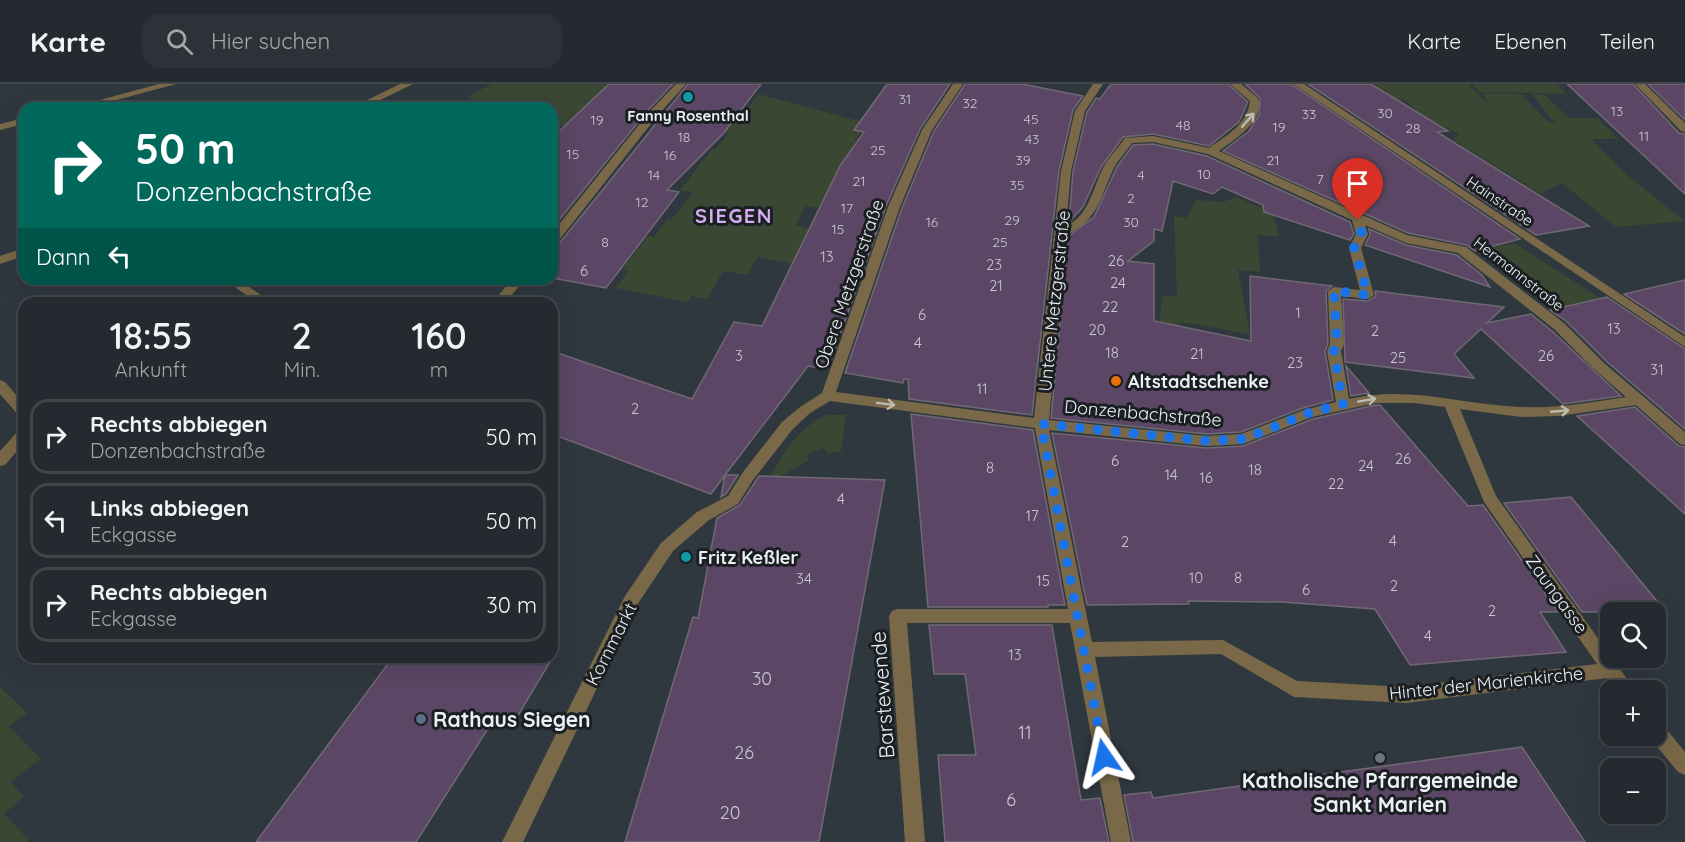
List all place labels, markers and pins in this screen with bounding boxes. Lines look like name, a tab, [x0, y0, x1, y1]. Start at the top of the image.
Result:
marker: Fanny Rosenthal	[681, 90, 695, 104]
place label: Fanny Rosenthal	[627, 106, 749, 125]
pin	[1332, 158, 1383, 220]
place label: Altstadtschenke	[1128, 370, 1269, 393]
marker: Altstadtschenke	[1109, 374, 1123, 388]
place label: Fritz Keßler	[698, 546, 798, 569]
marker: Fritz Keßler	[679, 550, 693, 564]
place label: Rathaus Siegen	[433, 706, 591, 732]
marker: Rathaus Siegen	[414, 712, 428, 726]
marker: Katholische Pfarrgemeinde Sankt Marien	[1373, 751, 1387, 765]
place label: Katholische Pfarrgemeinde Sankt Marien	[1242, 767, 1518, 817]

